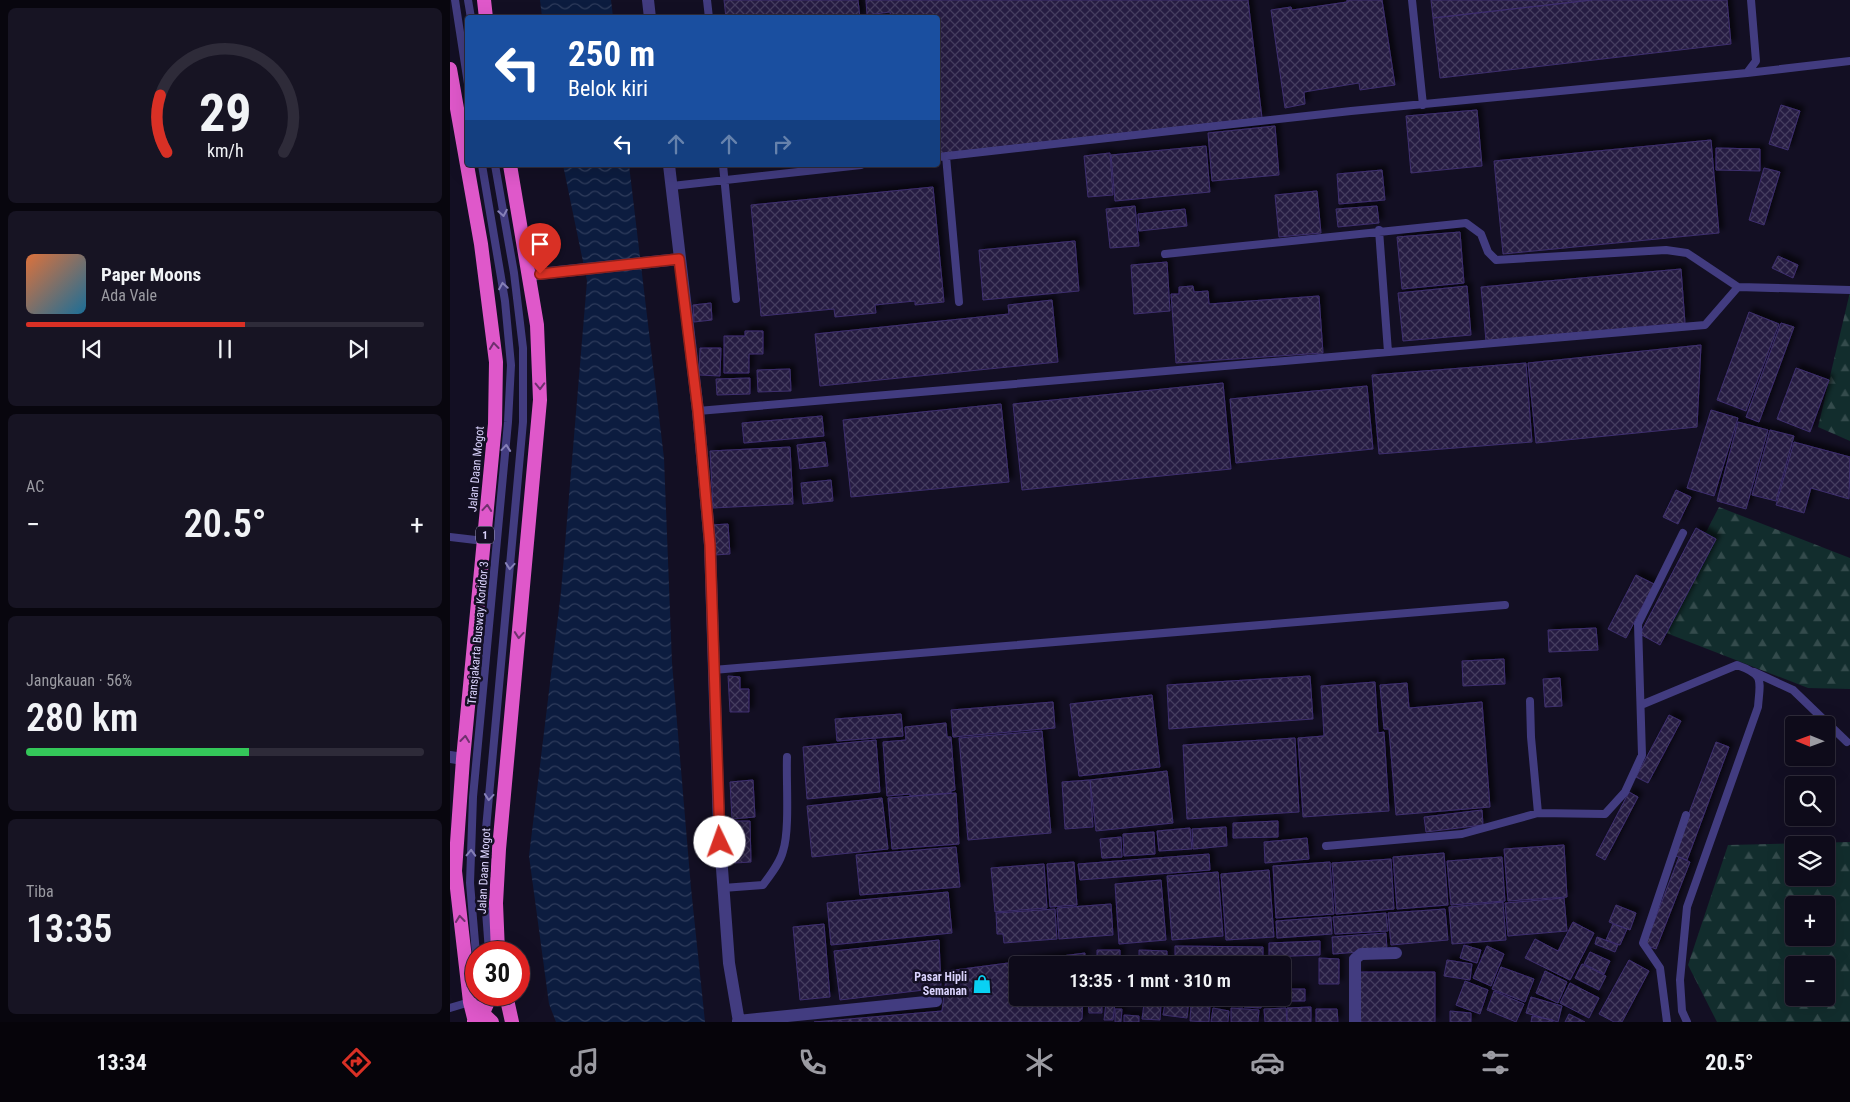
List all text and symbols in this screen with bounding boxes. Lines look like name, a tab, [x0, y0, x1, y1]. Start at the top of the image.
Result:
text: 250 m	[568, 34, 655, 75]
icon: left	[485, 35, 550, 100]
text: Belok kiri	[568, 76, 648, 101]
text: 29	[199, 83, 251, 144]
icon: left	[609, 130, 637, 158]
icon: ahead	[662, 130, 690, 158]
icon: ahead	[715, 130, 743, 158]
icon: right	[768, 130, 796, 158]
text: km/h	[207, 140, 243, 161]
one-way arrow	[498, 209, 508, 217]
pin	[519, 223, 561, 274]
icon: arrive	[526, 230, 554, 258]
text: Paper Moons	[101, 263, 201, 286]
one-way arrow	[498, 281, 508, 290]
text: Ada Vale	[101, 286, 157, 305]
icon: previous	[78, 335, 106, 363]
icon: pause	[211, 335, 239, 363]
icon: next	[344, 335, 372, 363]
one-way arrow	[489, 341, 500, 349]
one-way arrow	[535, 383, 545, 391]
street label: Jalan Daan Mogot	[465, 425, 487, 513]
one-way arrow	[500, 443, 511, 451]
text: AC	[26, 477, 44, 496]
text: 20.5°	[184, 502, 266, 546]
one-way arrow	[481, 503, 492, 511]
text: −	[26, 508, 40, 541]
text: +	[410, 508, 424, 541]
road number: 1	[476, 526, 494, 544]
street label: Transjakarta Busway Koridor 3	[465, 561, 491, 705]
one-way arrow	[505, 562, 516, 570]
one-way arrow	[514, 632, 525, 640]
text: Jangkauan · 56%	[26, 671, 132, 690]
text: 280 km	[26, 696, 138, 740]
north arrow	[1785, 716, 1835, 766]
map controls	[1785, 716, 1835, 1006]
one-way arrow	[459, 735, 470, 743]
button: search	[1785, 776, 1835, 826]
one-way arrow	[484, 794, 495, 802]
position arrow	[693, 815, 745, 867]
street label: Jalan Daan Mogot	[475, 827, 493, 914]
button: layers	[1785, 836, 1835, 886]
one-way arrow	[466, 849, 477, 857]
text: Tiba	[26, 882, 54, 901]
button: +	[1785, 896, 1835, 946]
text: 13:35	[26, 907, 112, 951]
one-way arrow	[455, 914, 466, 922]
speed limit sign: 30	[465, 941, 530, 1006]
button: −	[1785, 956, 1835, 1006]
text: 13:35 · 1 mnt · 310 m	[1069, 969, 1231, 992]
place label: Pasar Hipli Semanan	[914, 970, 967, 998]
shop icon: Pasar Hipli Semanan	[971, 973, 993, 995]
icon: directions	[339, 1045, 374, 1080]
icon: music	[567, 1045, 602, 1080]
icon: phone	[795, 1045, 830, 1080]
icon: climate	[1022, 1045, 1057, 1080]
icon: car	[1250, 1045, 1285, 1080]
icon: filters	[1478, 1045, 1513, 1080]
text: 13:34	[96, 1050, 147, 1075]
text: 20.5°	[1705, 1050, 1754, 1075]

